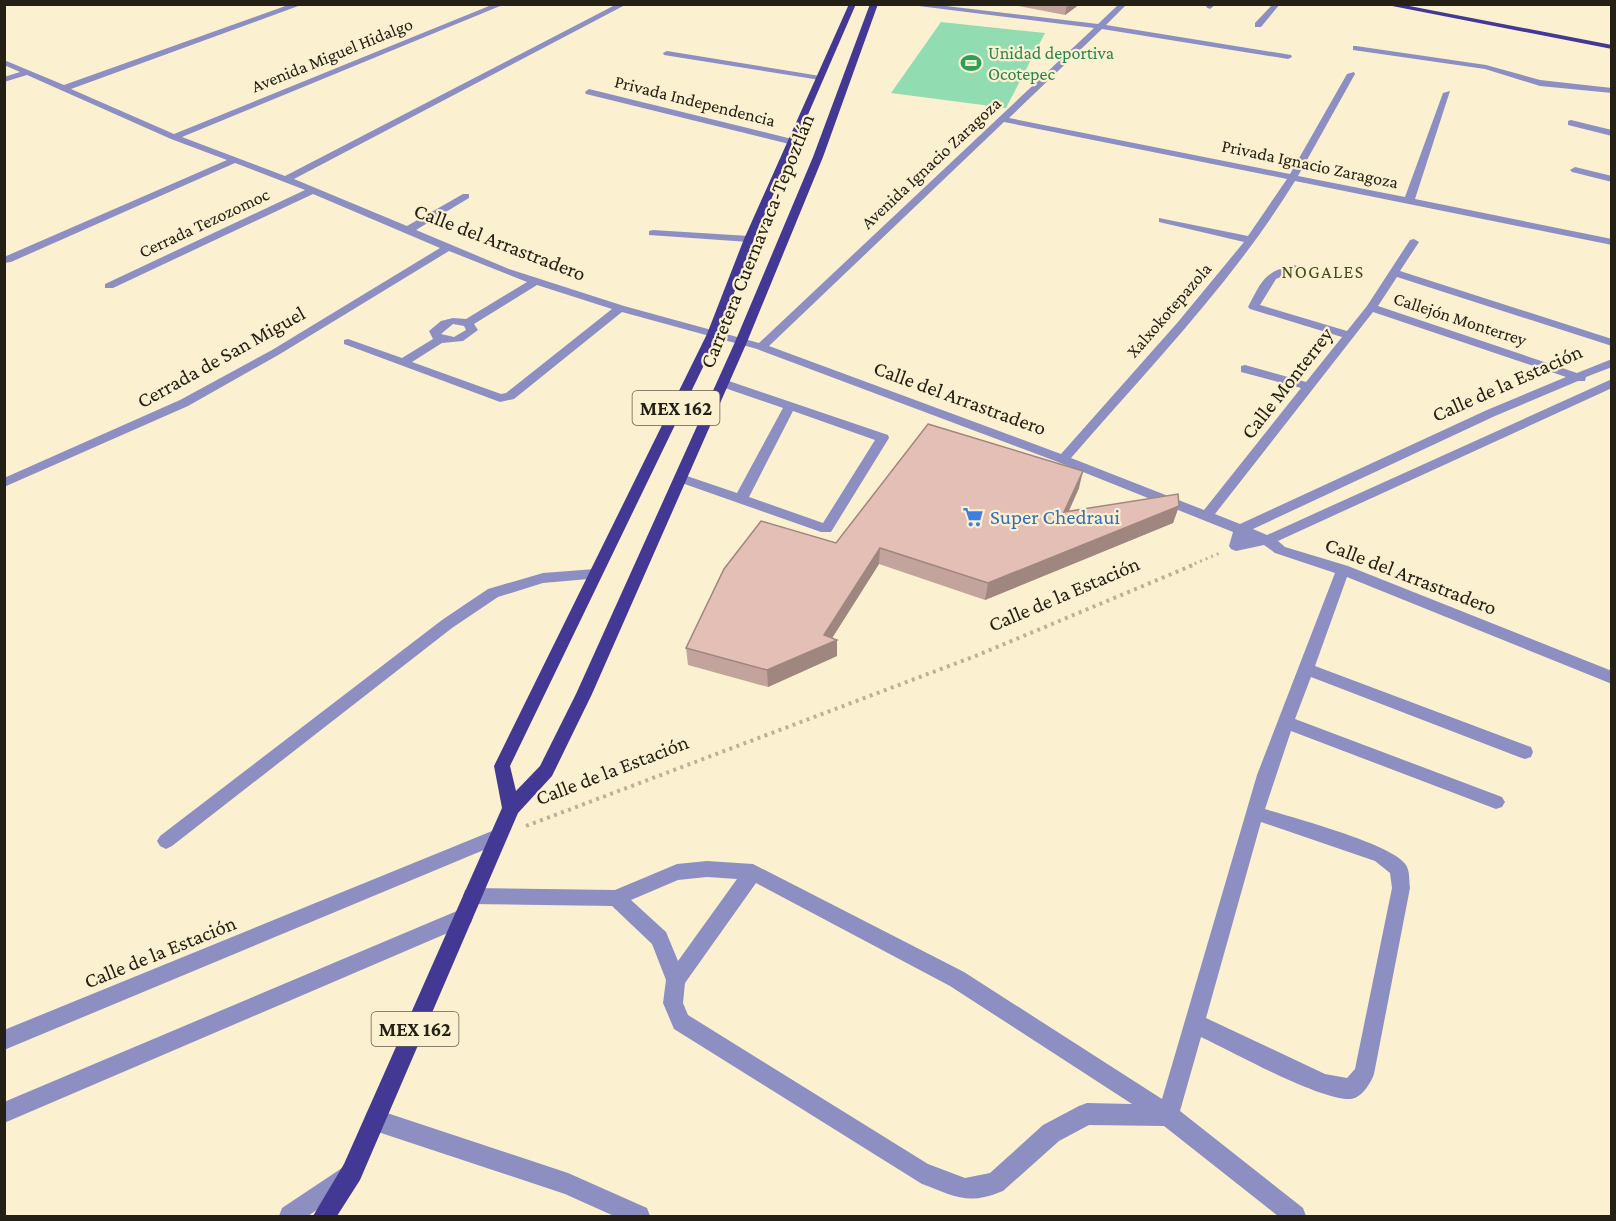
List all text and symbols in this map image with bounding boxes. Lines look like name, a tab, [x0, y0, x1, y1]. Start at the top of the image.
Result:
street label: Avenida Miguel Hidalgo	[249, 13, 416, 96]
place label: Unidad deportiva Ocotepec	[988, 43, 1114, 84]
sports icon: Unidad deportiva Ocotepec	[959, 51, 983, 75]
street label: Privada Independencia	[613, 71, 777, 131]
street label: Avenida Ignacio Zaragoza	[857, 93, 1005, 233]
street label: Carretera Cuernavaca-Tepoztlán	[695, 110, 819, 372]
street label: Privada Ignacio Zaragoza	[1220, 135, 1400, 193]
street label: Cerrada Tezozomoc	[136, 184, 273, 262]
street label: Calle del Arrastradero	[411, 198, 589, 286]
street label: Xalxokotepazola	[1122, 259, 1216, 361]
district label: NOGALES	[1281, 262, 1365, 282]
street label: Callejón Monterrey	[1391, 288, 1530, 351]
street label: Cerrada de San Miguel	[133, 301, 309, 413]
street label: Calle Monterrey	[1236, 322, 1338, 443]
street label: Calle de la Estación	[1428, 339, 1586, 427]
street label: Calle del Arrastradero	[870, 356, 1050, 440]
road number: MEX 162	[632, 391, 720, 425]
supermarket icon: Super Chedraui	[961, 505, 985, 529]
place label: Super Chedraui	[990, 505, 1120, 529]
street label: Calle del Arrastradero	[1322, 532, 1500, 620]
street label: Calle de la Estación	[985, 551, 1143, 637]
street label: Calle de la Estación	[532, 730, 692, 810]
street label: Calle de la Estación	[81, 911, 239, 993]
road number: MEX 162	[372, 1012, 458, 1046]

